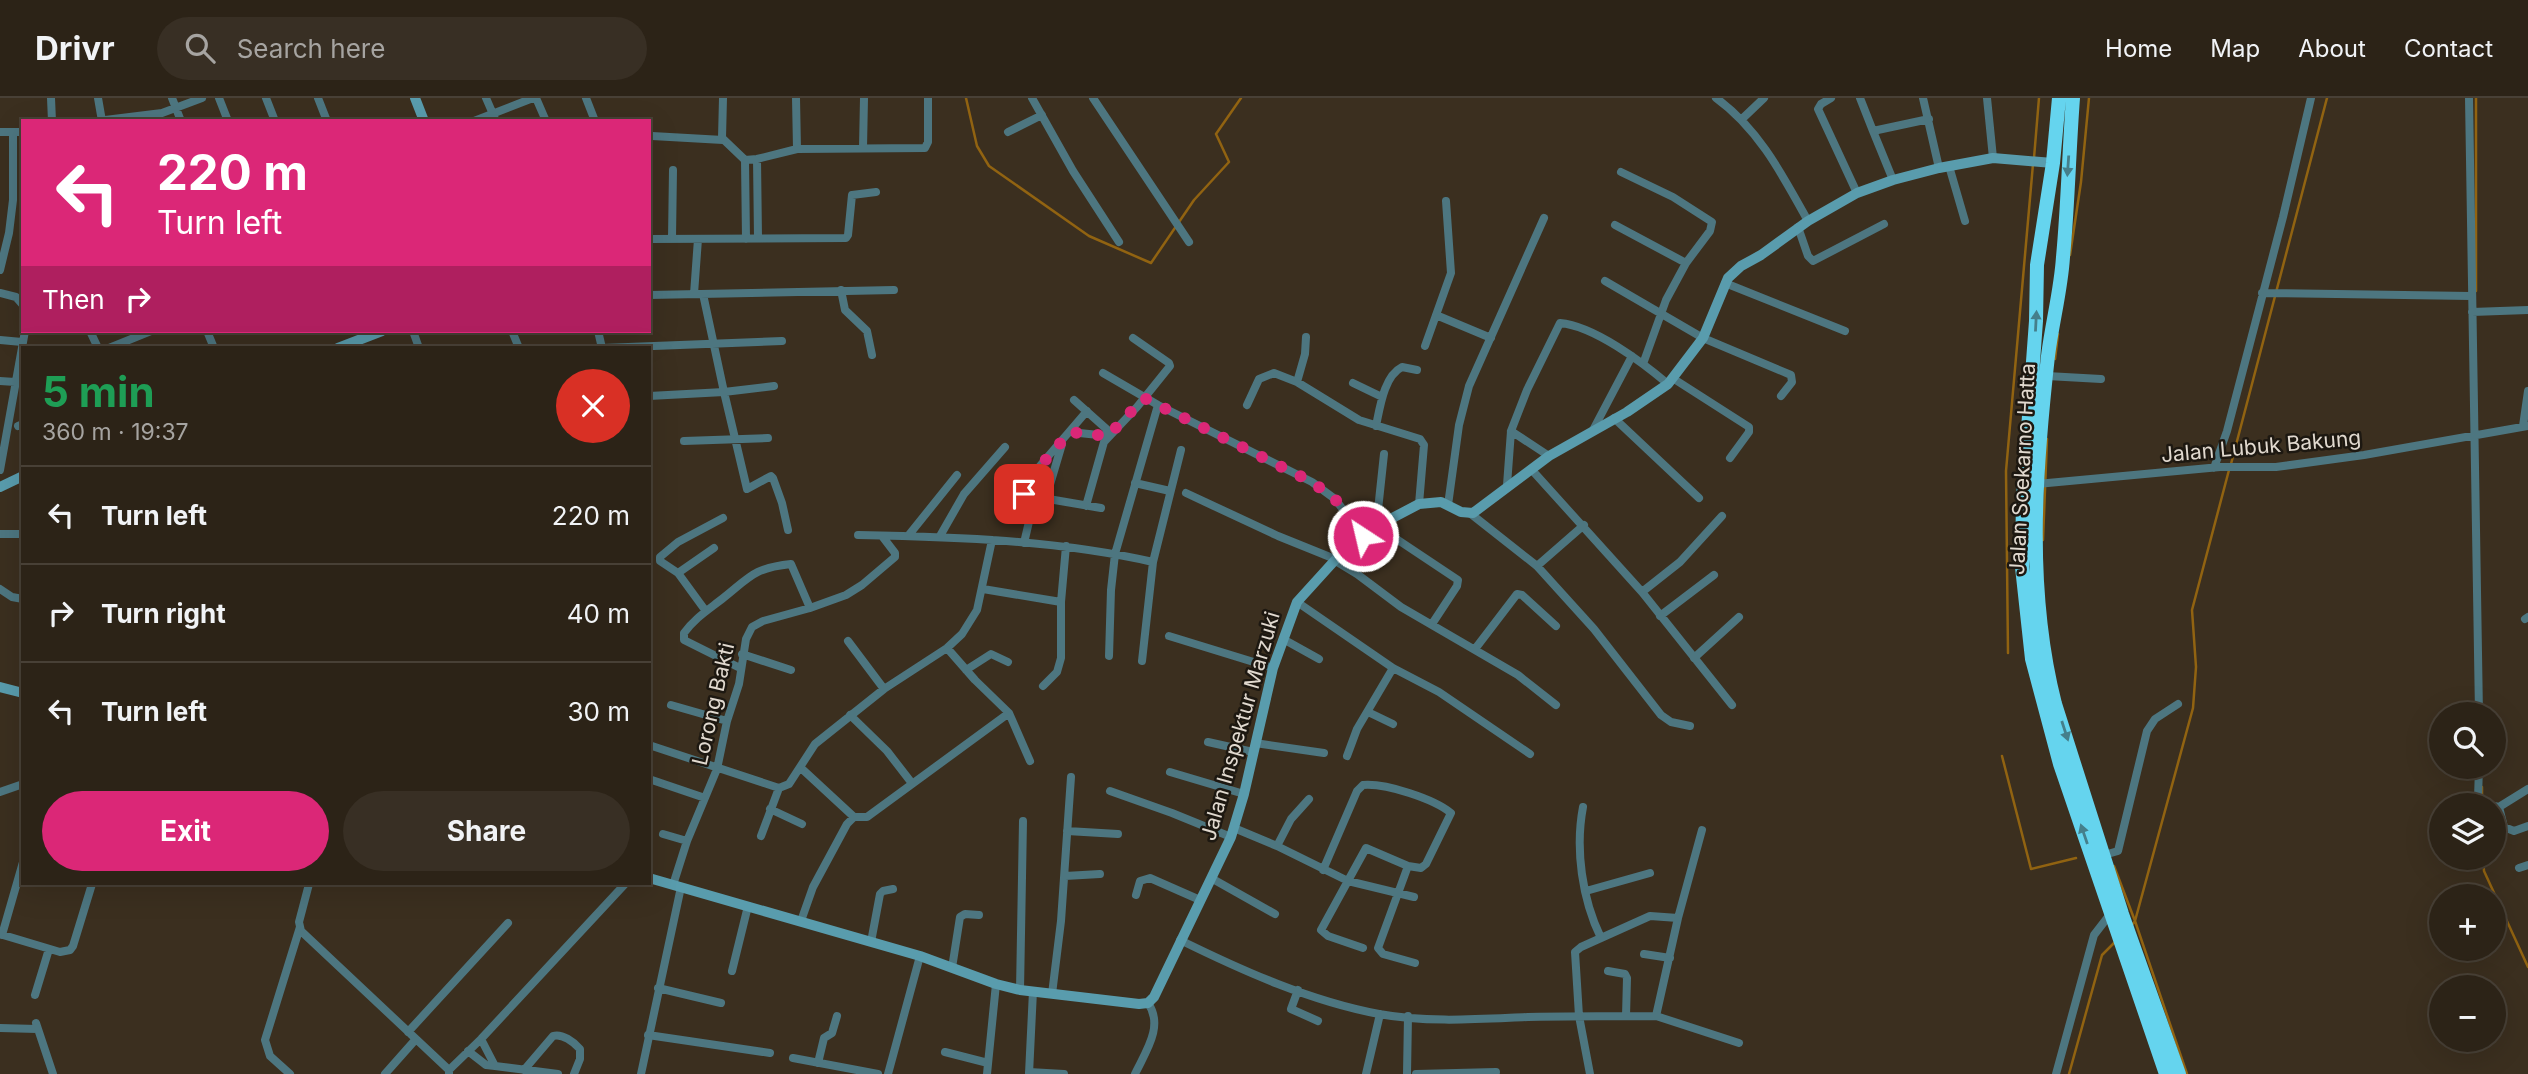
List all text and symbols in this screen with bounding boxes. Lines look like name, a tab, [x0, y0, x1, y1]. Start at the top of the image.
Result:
search box	[157, 17, 647, 80]
text: Drivr	[35, 28, 115, 68]
icon: search	[181, 29, 219, 67]
text: Search here	[237, 33, 385, 64]
text: Home	[2105, 34, 2172, 63]
text: Map	[2210, 34, 2260, 63]
text: About	[2298, 34, 2366, 63]
text: Contact	[2404, 34, 2493, 63]
text: 220 m	[157, 143, 308, 202]
icon: left	[42, 147, 133, 238]
one-way arrow	[2062, 155, 2073, 177]
text: Turn left	[157, 203, 282, 242]
icon: right	[119, 280, 157, 318]
text: Then	[42, 284, 105, 315]
one-way arrow	[2030, 310, 2041, 332]
street label: Jalan Soekarno Hatta	[2004, 362, 2040, 576]
text: 5 min	[42, 366, 155, 417]
button: close	[556, 369, 630, 443]
text: 360 m · 19:37	[42, 418, 189, 446]
street label: Jalan Lubuk Bakung	[2160, 425, 2362, 467]
pin	[994, 464, 1054, 524]
icon: arrive	[1005, 475, 1043, 513]
icon: left	[42, 496, 80, 534]
position arrow	[1326, 499, 1400, 573]
text: Turn left	[101, 500, 207, 531]
text: 220 m	[552, 500, 630, 531]
icon: right	[42, 594, 80, 632]
text: Turn right	[101, 598, 226, 629]
text: 40 m	[567, 598, 630, 629]
street label: Jalan Inspektur Marzuki	[1195, 609, 1285, 843]
street label: Lorong Bakti	[687, 640, 739, 768]
icon: left	[42, 692, 80, 730]
text: Turn left	[101, 696, 207, 727]
text: 30 m	[567, 696, 630, 727]
map controls	[2429, 702, 2506, 1052]
button: search	[2429, 702, 2506, 779]
one-way arrow	[2060, 721, 2070, 742]
button: Exit	[42, 791, 329, 871]
button: Share	[343, 791, 630, 871]
button: layers	[2429, 793, 2506, 870]
one-way arrow	[2078, 824, 2089, 845]
button: +	[2429, 884, 2506, 961]
button: −	[2429, 975, 2506, 1052]

